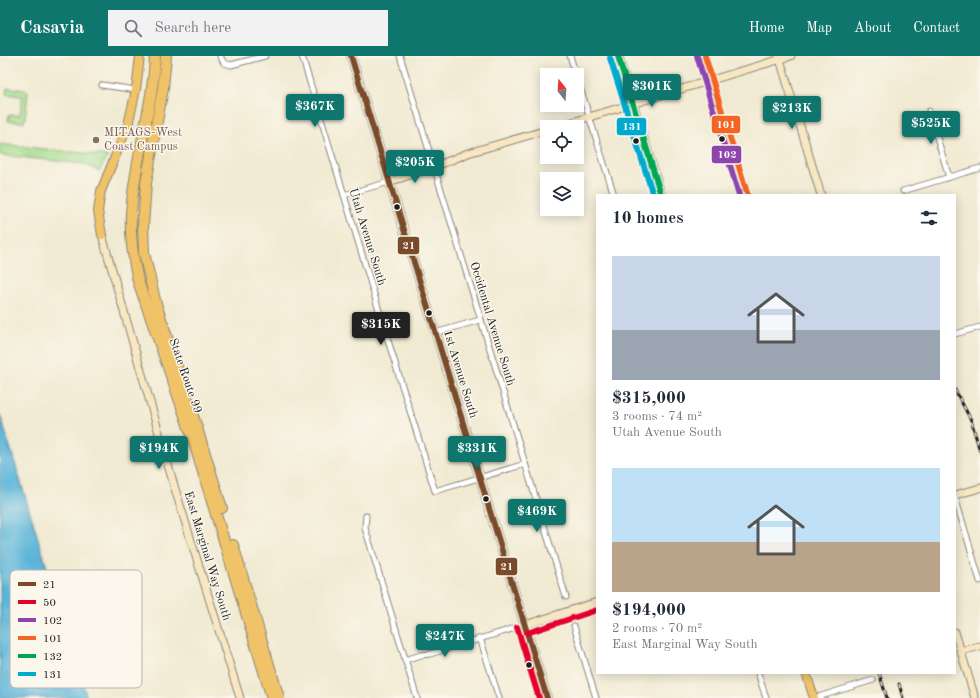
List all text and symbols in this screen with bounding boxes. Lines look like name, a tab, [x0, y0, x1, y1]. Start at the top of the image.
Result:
search box	[108, 10, 388, 46]
icon: search	[122, 17, 144, 39]
text: Casavia	[20, 19, 84, 38]
text: Search here	[154, 21, 231, 36]
text: Home	[749, 21, 784, 35]
text: Map	[806, 21, 832, 35]
text: About	[854, 21, 891, 35]
text: Contact	[913, 21, 960, 35]
north arrow	[540, 68, 584, 112]
map controls	[540, 68, 584, 216]
pin: $301K	[624, 74, 680, 108]
text: $301K	[632, 80, 672, 93]
pin: $367K	[287, 94, 343, 128]
pin: $213K	[764, 96, 820, 130]
text: $367K	[295, 100, 335, 113]
text: $213K	[772, 102, 812, 115]
pin: $525K	[903, 111, 959, 145]
line badge: 101	[711, 115, 741, 134]
line badge: 131	[616, 117, 647, 136]
text: $525K	[911, 117, 951, 130]
button: locate	[540, 120, 584, 164]
text: 101	[716, 120, 736, 131]
text: 131	[622, 122, 642, 133]
place label: MITAGS-West Coast Campus	[104, 127, 182, 153]
unlabelled marker	[717, 134, 727, 144]
marker: MITAGS-West Coast Campus	[91, 135, 101, 145]
unlabelled marker	[631, 136, 641, 146]
line badge: 102	[711, 145, 742, 164]
pin: $205K	[387, 150, 443, 184]
text: 102	[717, 150, 737, 161]
text: $205K	[395, 156, 435, 169]
button: layers	[540, 172, 584, 216]
street label: Utah Avenue South	[346, 187, 388, 288]
unlabelled marker	[392, 202, 402, 212]
icon: filters	[918, 207, 940, 229]
text: 10 homes	[612, 210, 684, 227]
line badge: 21	[397, 236, 420, 255]
text: 21	[403, 241, 415, 252]
street label: Occidental Avenue South	[467, 261, 517, 388]
icon: home	[740, 282, 812, 354]
unlabelled marker	[424, 308, 434, 318]
pin: $315K	[353, 312, 409, 346]
text: $315K	[361, 318, 401, 331]
street label: 1st Avenue South	[441, 328, 479, 420]
street label: State Route 99	[167, 337, 203, 415]
text: $315,000	[612, 390, 686, 407]
text: 3 rooms · 74 m²	[612, 410, 702, 423]
text: Utah Avenue South	[612, 426, 722, 439]
pin: $194K	[131, 436, 187, 470]
pin: $331K	[449, 436, 505, 470]
text: $194K	[139, 442, 179, 455]
text: $331K	[457, 442, 497, 455]
street label: East Marginal Way South	[182, 490, 233, 622]
unlabelled marker	[481, 494, 491, 504]
icon: home	[740, 494, 812, 566]
pin: $469K	[509, 499, 565, 533]
text: $469K	[517, 505, 557, 518]
line badge: 21	[495, 557, 518, 576]
text: 21	[501, 562, 513, 573]
legend	[10, 570, 142, 688]
text: 21	[43, 580, 56, 591]
text: 50	[43, 598, 56, 609]
text: $194,000	[612, 602, 686, 619]
text: 102	[43, 616, 62, 627]
text: 2 rooms · 70 m²	[612, 622, 702, 635]
pin: $247K	[417, 624, 473, 658]
text: $247K	[425, 630, 465, 643]
text: 101	[43, 634, 62, 645]
text: East Marginal Way South	[612, 638, 758, 651]
text: 132	[43, 652, 62, 663]
unlabelled marker	[524, 660, 534, 670]
text: 131	[43, 670, 62, 681]

